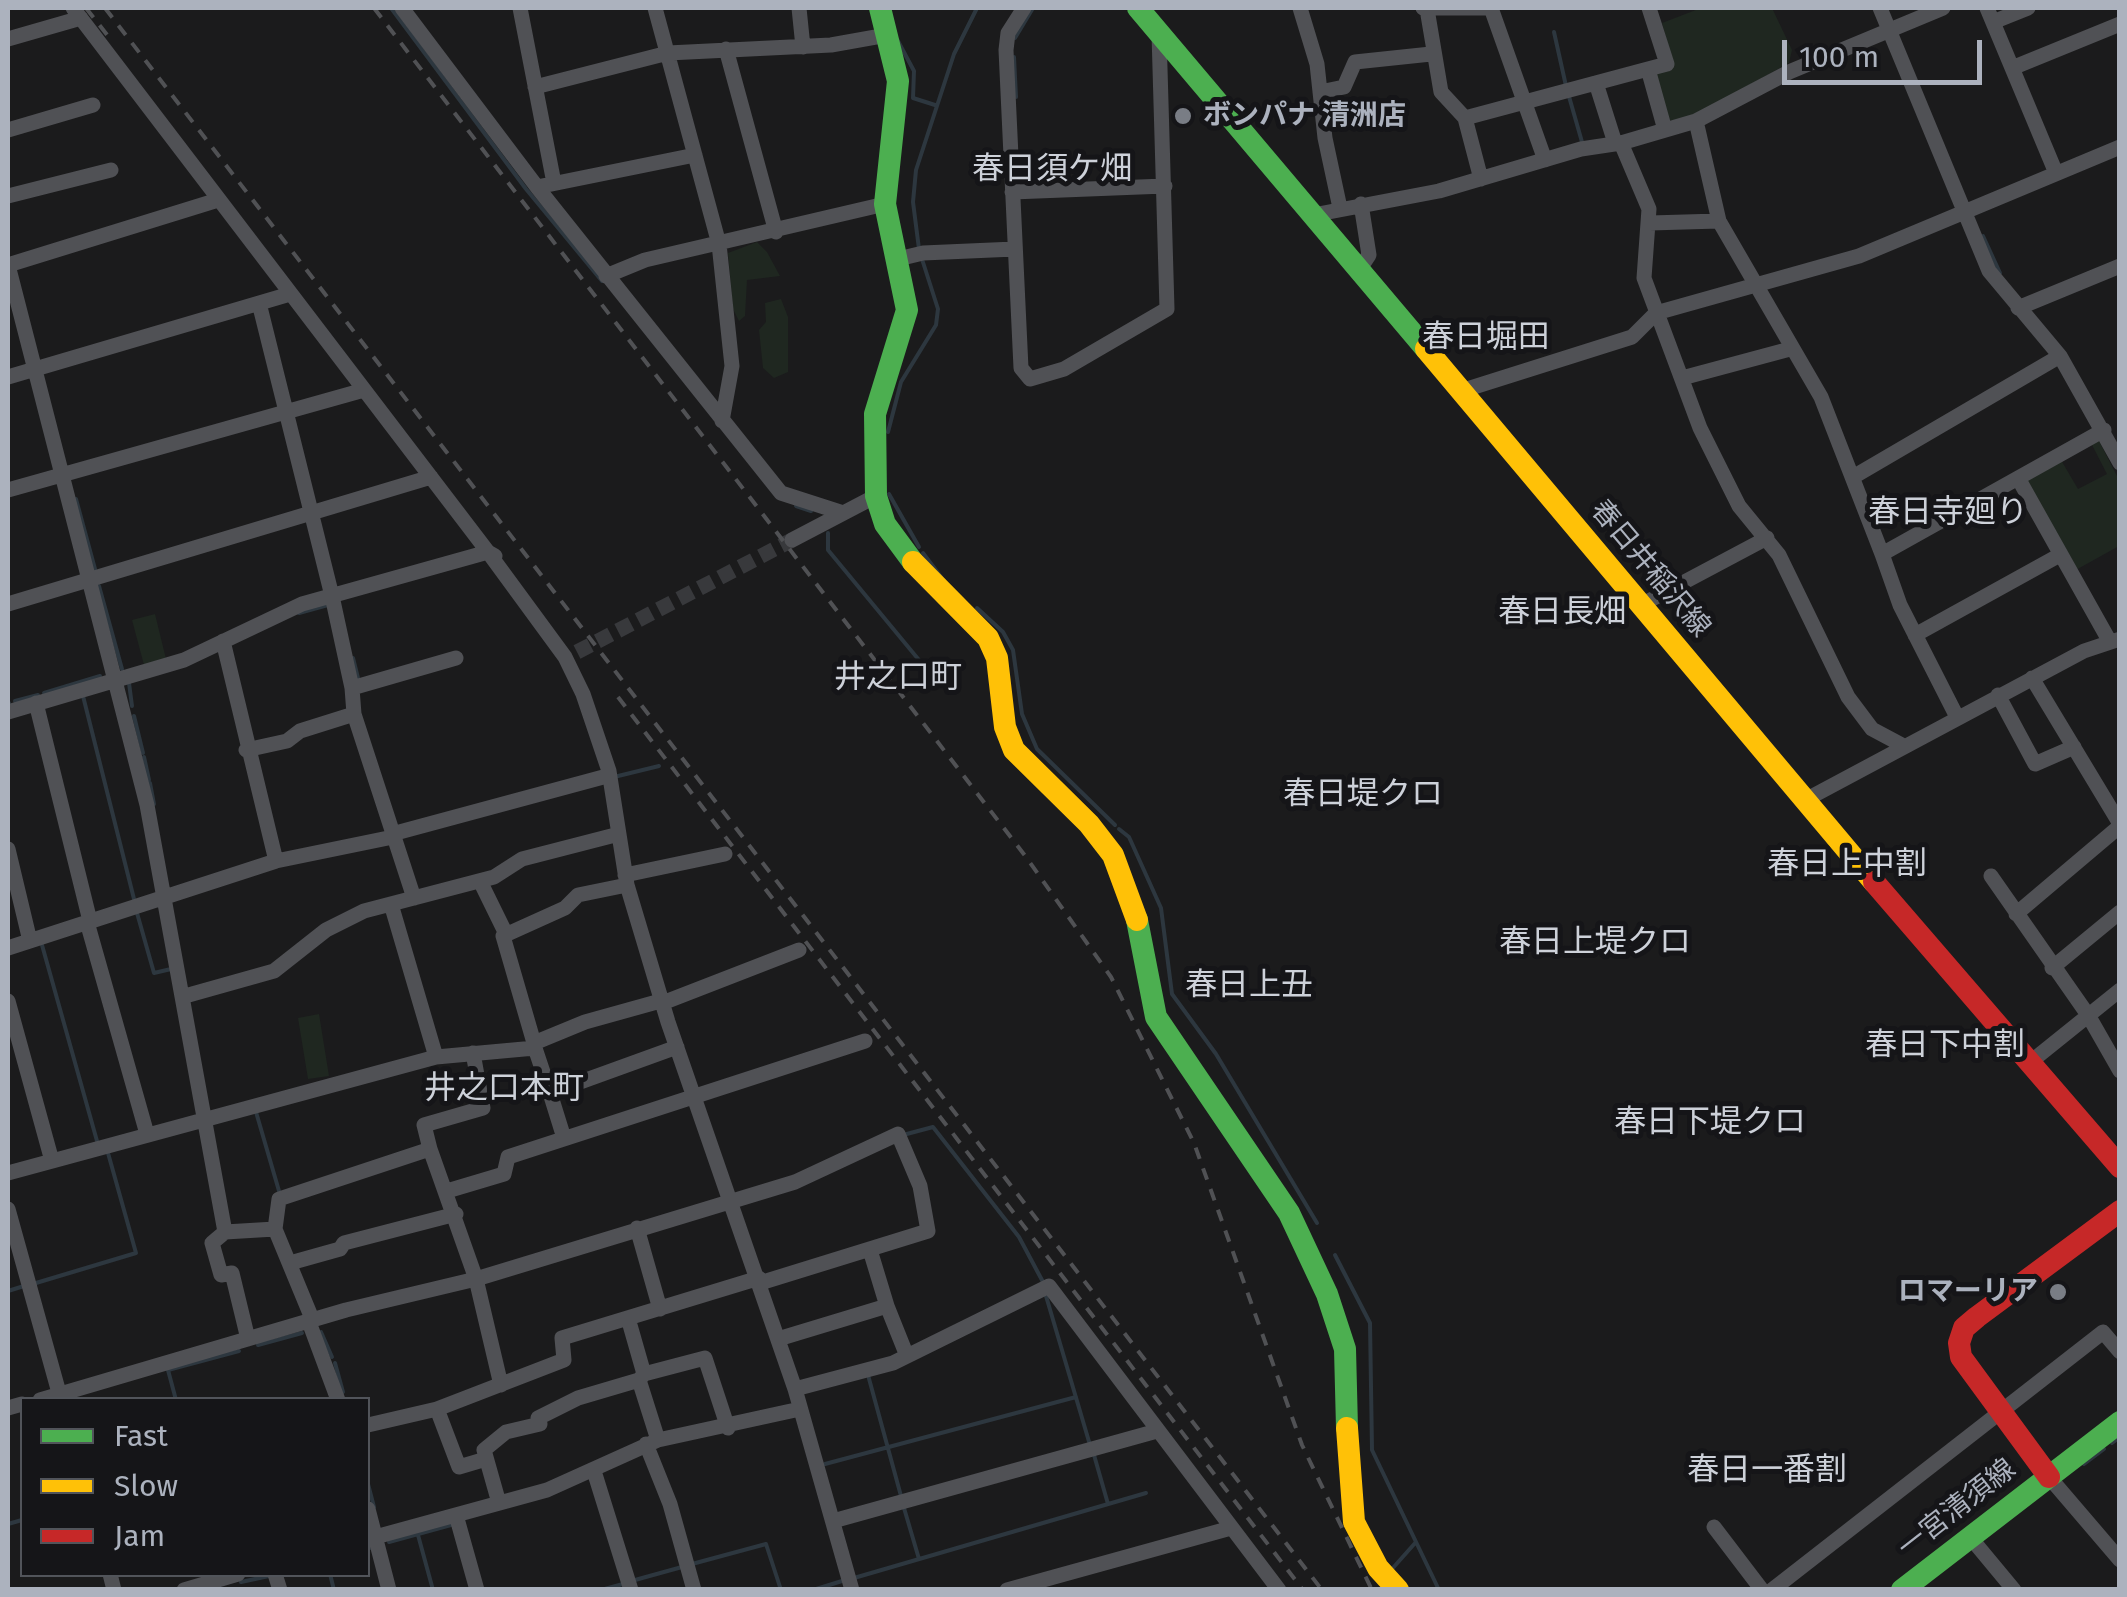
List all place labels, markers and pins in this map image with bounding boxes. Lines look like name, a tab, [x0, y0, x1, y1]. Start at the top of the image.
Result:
place label: ボンパナ 清洲店	[1203, 99, 1406, 133]
marker: ボンパナ 清洲店	[1172, 105, 1194, 127]
place label: ロマーリア	[1898, 1275, 2038, 1309]
marker: ロマーリア	[2047, 1281, 2069, 1303]

